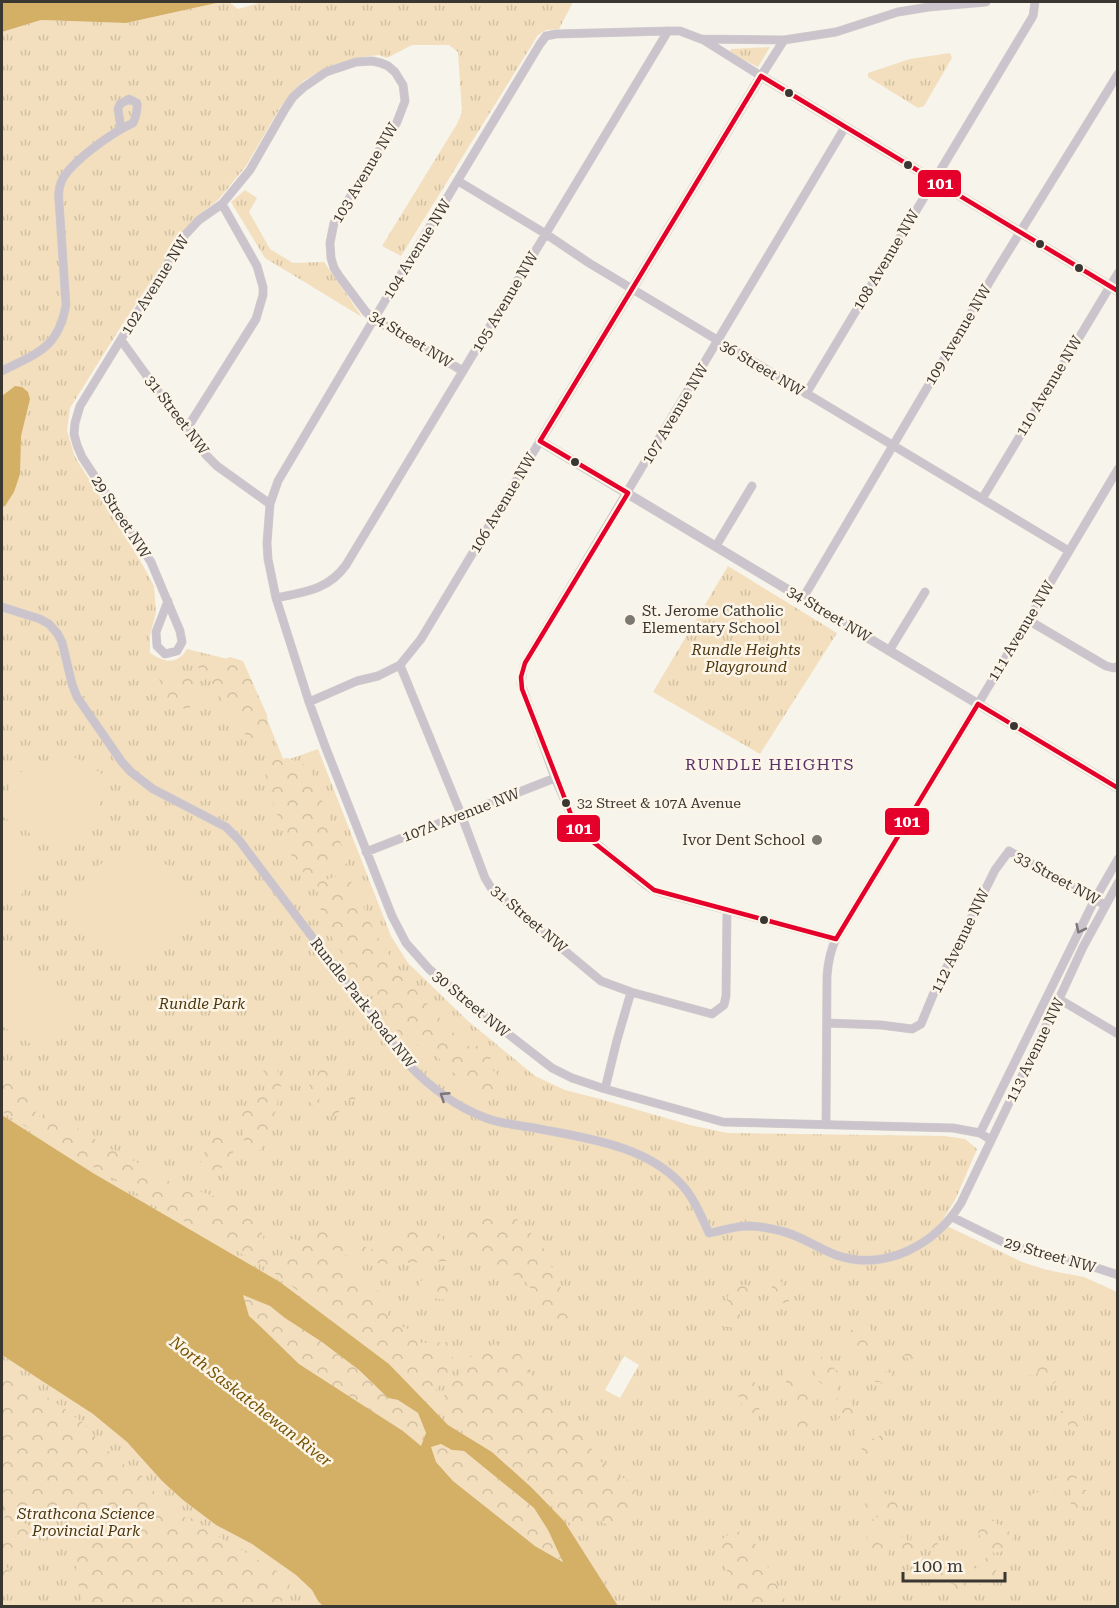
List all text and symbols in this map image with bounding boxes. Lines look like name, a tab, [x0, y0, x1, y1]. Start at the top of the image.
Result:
unlabelled marker	[783, 87, 795, 99]
street label: 103 Avenue NW	[328, 119, 402, 226]
unlabelled marker	[902, 159, 914, 171]
line badge: 101	[917, 169, 962, 198]
text: 101	[927, 174, 953, 193]
street label: 104 Avenue NW	[379, 195, 455, 302]
street label: 108 Avenue NW	[849, 206, 923, 313]
street label: 102 Avenue NW	[117, 231, 193, 338]
unlabelled marker	[1034, 238, 1046, 250]
street label: 105 Avenue NW	[468, 248, 542, 355]
unlabelled marker	[1073, 262, 1085, 274]
street label: 109 Avenue NW	[921, 281, 995, 388]
street label: 34 Street NW	[366, 306, 457, 372]
street label: 110 Avenue NW	[1012, 332, 1086, 439]
street label: 36 Street NW	[717, 336, 808, 400]
street label: 107 Avenue NW	[638, 360, 712, 467]
street label: 31 Street NW	[141, 372, 213, 459]
street label: 106 Avenue NW	[466, 449, 540, 556]
unlabelled marker	[569, 456, 581, 468]
street label: 29 Street NW	[88, 472, 155, 562]
street label: 111 Avenue NW	[984, 577, 1058, 684]
street label: 34 Street NW	[784, 582, 875, 646]
place label: St. Jerome Catholic Elementary School	[642, 602, 783, 637]
marker: St. Jerome Catholic Elementary School	[623, 613, 637, 627]
park label: Rundle Heights Playground	[690, 641, 801, 676]
unlabelled marker	[1008, 720, 1020, 732]
district label: RUNDLE HEIGHTS	[685, 755, 855, 774]
street label: 107A Avenue NW	[400, 784, 523, 846]
place label: 32 Street & 107A Avenue	[577, 795, 741, 811]
marker: 32 Street & 107A Avenue	[560, 797, 572, 809]
line badge: 101	[884, 807, 930, 836]
text: 101	[894, 812, 920, 831]
line badge: 101	[556, 814, 601, 843]
text: 101	[566, 819, 592, 838]
place label: Ivor Dent School	[682, 831, 805, 849]
marker: Ivor Dent School	[810, 833, 824, 847]
street label: 33 Street NW	[1011, 847, 1103, 909]
street label: 31 Street NW	[487, 881, 571, 957]
street label: 112 Avenue NW	[927, 885, 993, 996]
unlabelled marker	[758, 914, 770, 926]
one-way arrow	[1076, 922, 1087, 933]
street label: Rundle Park Road NW	[307, 934, 420, 1072]
street label: 30 Street NW	[429, 967, 514, 1042]
street label: 113 Avenue NW	[1002, 994, 1068, 1105]
park label: Rundle Park	[158, 995, 246, 1013]
one-way arrow	[440, 1092, 451, 1103]
street label: 29 Street NW	[1002, 1233, 1099, 1277]
water label: North Saskatchewan River	[165, 1332, 336, 1471]
park label: Strathcona Science Provincial Park	[16, 1505, 155, 1540]
scale bar	[903, 1545, 1005, 1583]
text: 100 m	[912, 1555, 963, 1576]

